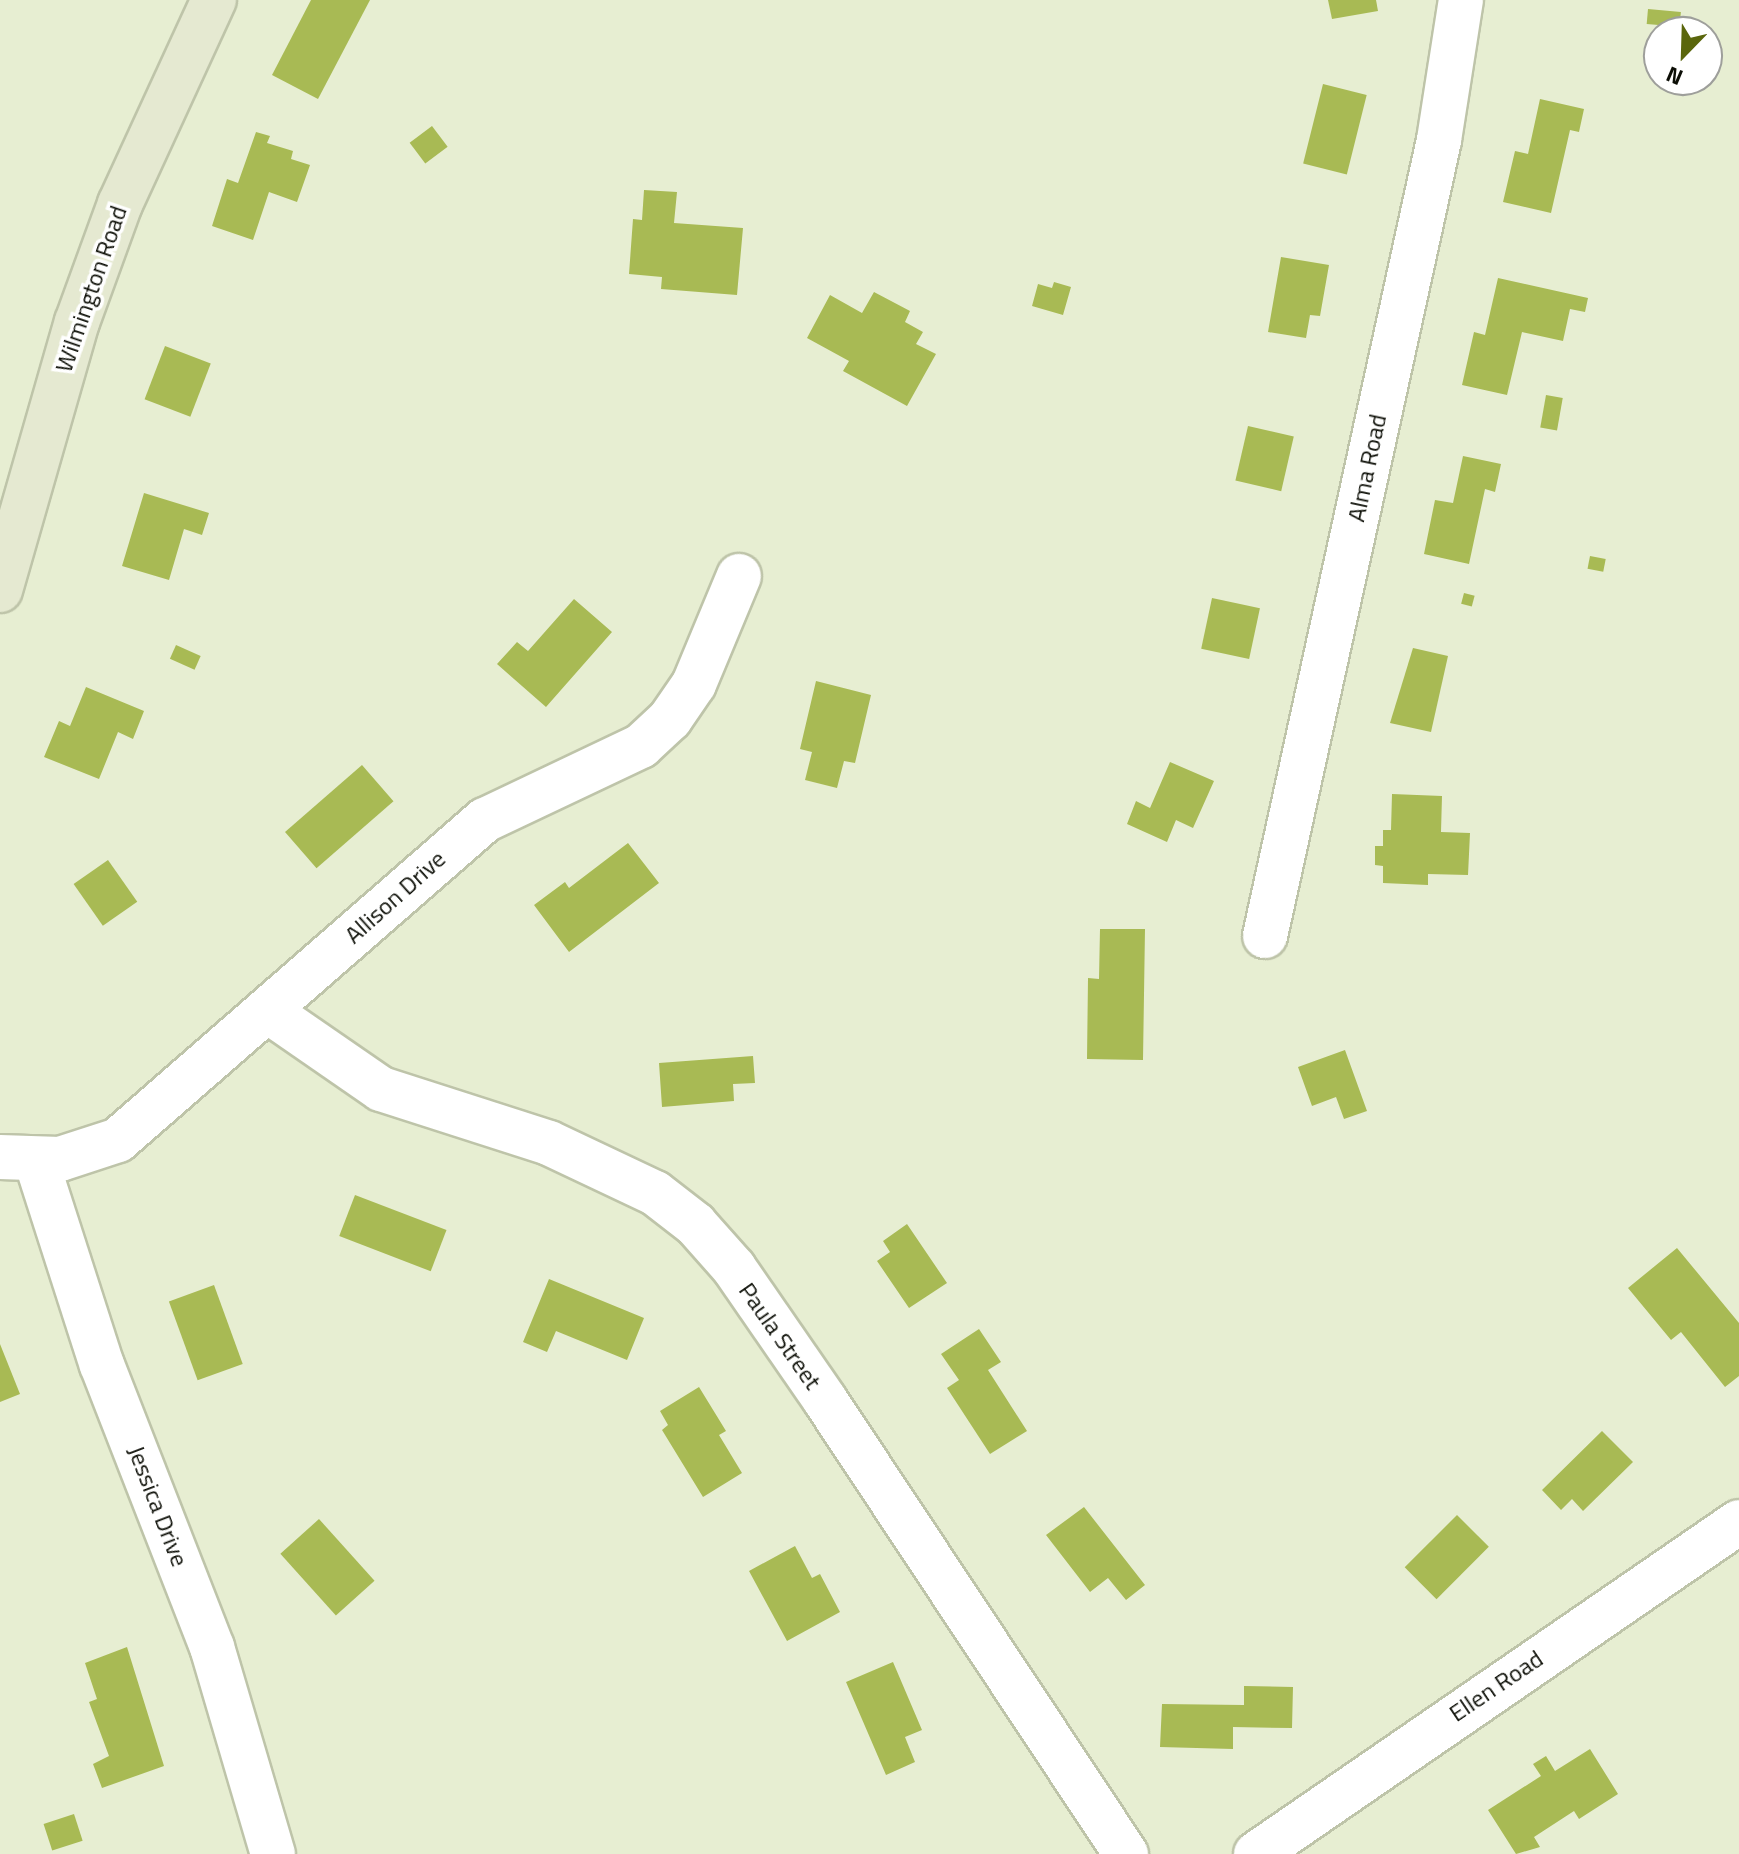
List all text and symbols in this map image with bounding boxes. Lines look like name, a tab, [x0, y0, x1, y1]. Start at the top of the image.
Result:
north arrow	[1643, 16, 1723, 96]
text: N	[1661, 58, 1688, 95]
street label: Wilmington Road	[49, 202, 133, 376]
street label: Alma Road	[1342, 412, 1392, 524]
street label: Allison Drive	[339, 844, 451, 950]
street label: Paula Street	[733, 1277, 827, 1395]
street label: Jessica Drive	[122, 1442, 194, 1570]
street label: Ellen Road	[1444, 1644, 1548, 1728]

